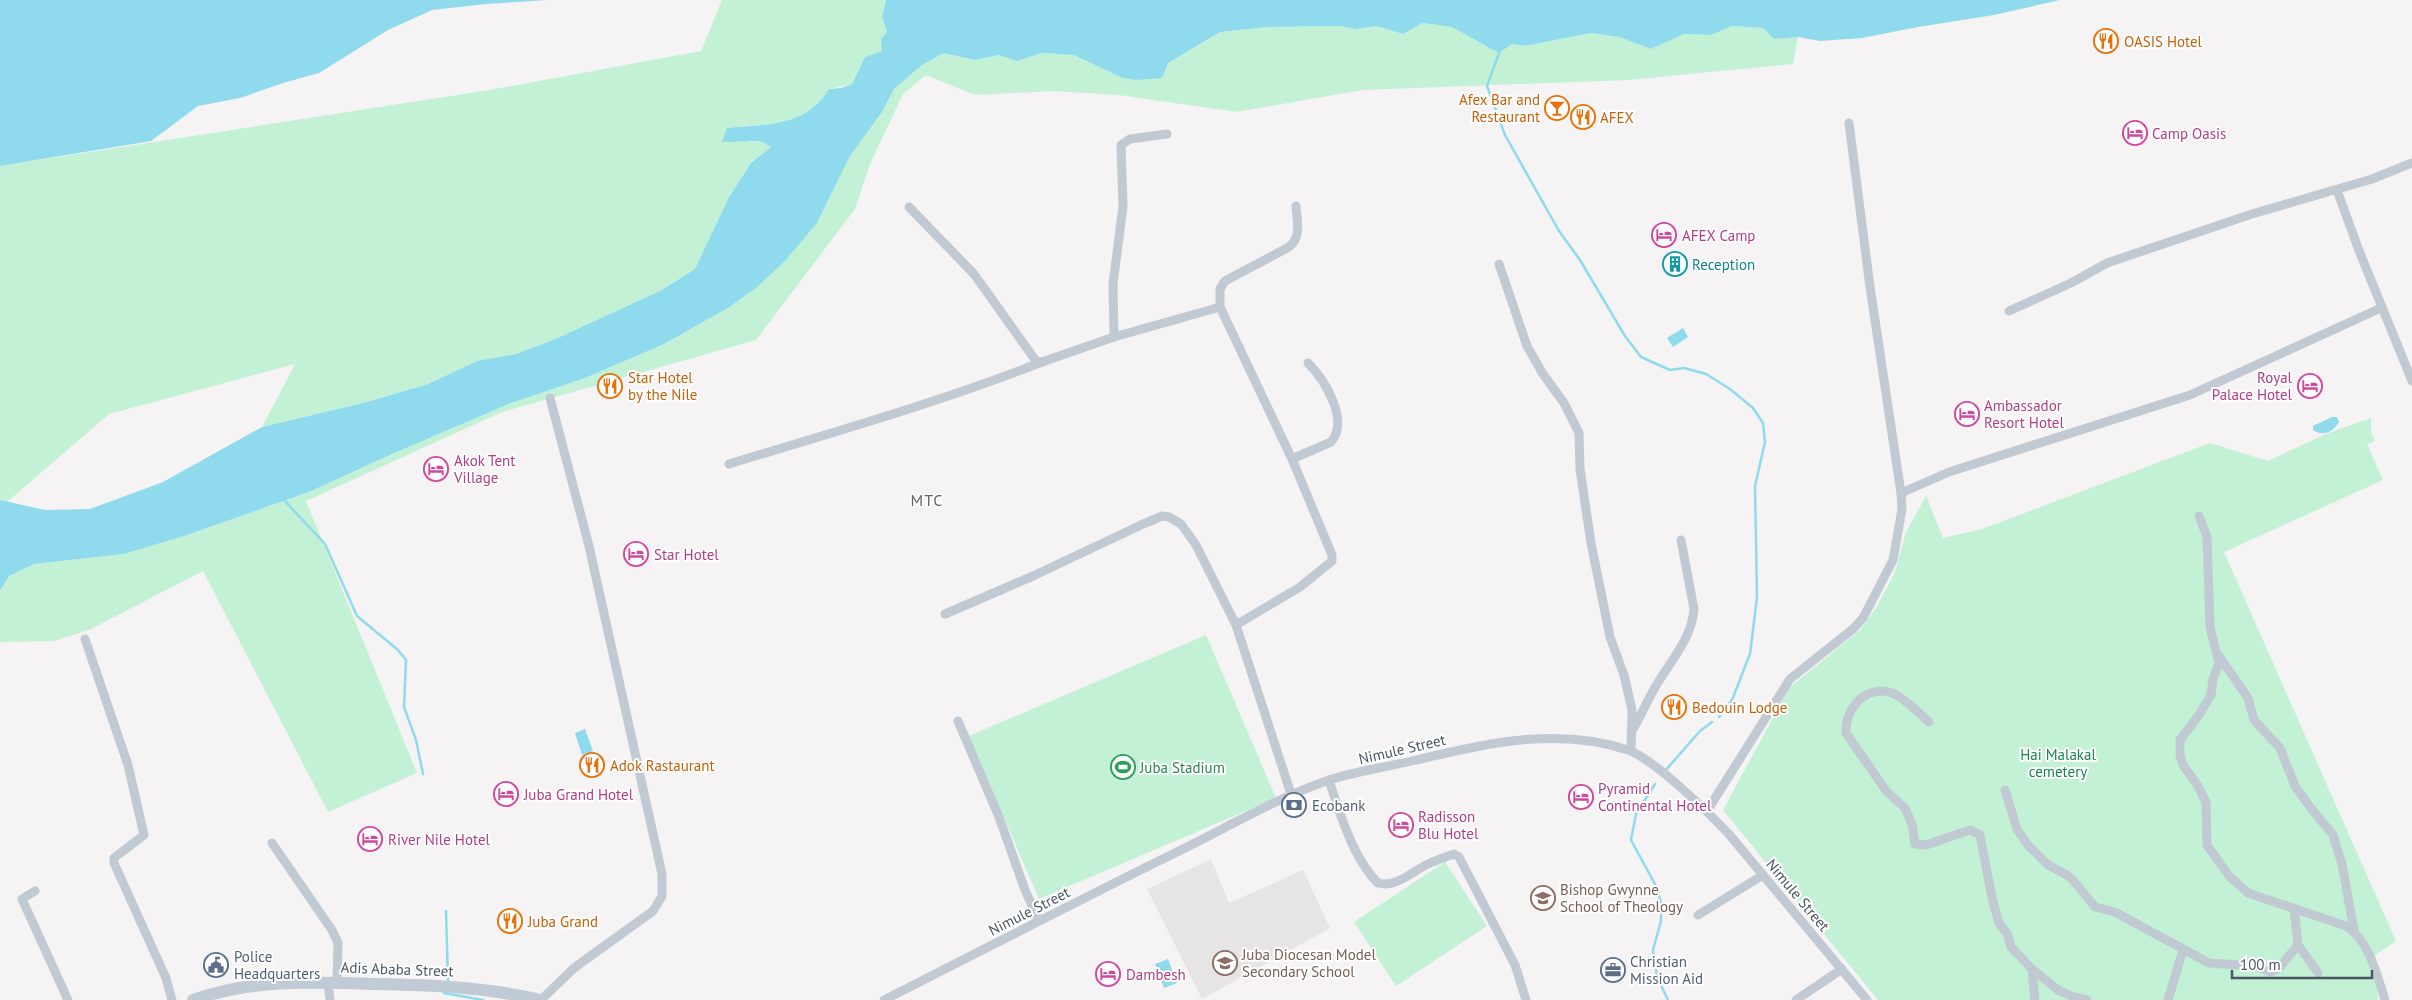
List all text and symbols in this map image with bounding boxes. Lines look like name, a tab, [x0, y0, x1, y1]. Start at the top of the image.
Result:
restaurant icon: OASIS Hotel	[2093, 28, 2119, 54]
place label: OASIS Hotel	[2124, 32, 2203, 51]
place label: Afex Bar and Restaurant	[1459, 90, 1540, 126]
bar icon: Afex Bar and Restaurant	[1544, 95, 1570, 121]
restaurant icon: AFEX	[1570, 104, 1596, 130]
place label: AFEX	[1600, 108, 1634, 127]
hotel icon: Camp Oasis	[2122, 120, 2148, 146]
place label: Camp Oasis	[2152, 124, 2226, 143]
hotel icon: AFEX Camp	[1651, 222, 1677, 248]
place label: AFEX Camp	[1682, 226, 1755, 245]
building icon: Reception	[1662, 251, 1688, 277]
place label: Reception	[1692, 255, 1755, 274]
place label: Star Hotel by the Nile	[628, 368, 697, 404]
place label: Royal Palace Hotel	[2212, 368, 2293, 404]
restaurant icon: Star Hotel by the Nile	[597, 373, 623, 399]
hotel icon: Royal Palace Hotel	[2297, 373, 2323, 399]
place label: Ambassador Resort Hotel	[1984, 396, 2064, 432]
hotel icon: Ambassador Resort Hotel	[1954, 401, 1980, 427]
place label: Akok Tent Village	[453, 451, 515, 487]
hotel icon: Akok Tent Village	[423, 456, 449, 482]
district label: MTC	[911, 490, 943, 510]
hotel icon: Star Hotel	[623, 541, 649, 567]
place label: Star Hotel	[654, 545, 719, 564]
restaurant icon: Bedouin Lodge	[1661, 694, 1687, 720]
place label: Bedouin Lodge	[1692, 698, 1787, 717]
street label: Nimule Street	[1357, 730, 1447, 768]
park label: Hai Malakal cemetery	[2020, 745, 2096, 781]
restaurant icon: Adok Rastaurant	[579, 752, 605, 778]
sports icon: Juba Stadium	[1110, 754, 1136, 780]
place label: Adok Rastaurant	[610, 756, 715, 775]
place label: Juba Stadium	[1139, 758, 1225, 777]
place label: Pyramid Continental Hotel	[1598, 779, 1712, 815]
hotel icon: Juba Grand Hotel	[493, 781, 519, 807]
hotel icon: Pyramid Continental Hotel	[1568, 784, 1594, 810]
place label: Juba Grand Hotel	[523, 785, 634, 804]
bank icon: Ecobank	[1281, 792, 1307, 818]
place label: Ecobank	[1312, 796, 1366, 815]
place label: Radisson Blu Hotel	[1418, 807, 1479, 843]
hotel icon: Radisson Blu Hotel	[1388, 812, 1414, 838]
hotel icon: River Nile Hotel	[357, 826, 383, 852]
place label: River Nile Hotel	[388, 830, 491, 849]
street label: Nimule Street	[1762, 855, 1834, 935]
place label: Bishop Gwynne School of Theology	[1560, 880, 1683, 916]
street label: Nimule Street	[985, 882, 1073, 940]
school or university icon: Bishop Gwynne School of Theology	[1530, 885, 1556, 911]
restaurant icon: Juba Grand	[497, 908, 523, 934]
place label: Juba Grand	[527, 912, 598, 931]
place label: Juba Diocesan Model Secondary School	[1241, 945, 1376, 981]
place label: Police Headquarters	[234, 947, 320, 983]
scale bar	[2232, 948, 2372, 980]
school or university icon: Juba Diocesan Model Secondary School	[1212, 950, 1238, 976]
public building icon: Police Headquarters	[203, 952, 229, 978]
place label: Christian Mission Aid	[1630, 952, 1703, 988]
text: 100 m	[2240, 955, 2281, 974]
office icon: Christian Mission Aid	[1600, 957, 1626, 983]
street label: Adis Ababa Street	[340, 958, 454, 980]
hotel icon: Dambesh	[1095, 961, 1121, 987]
place label: Dambesh	[1126, 965, 1186, 984]

